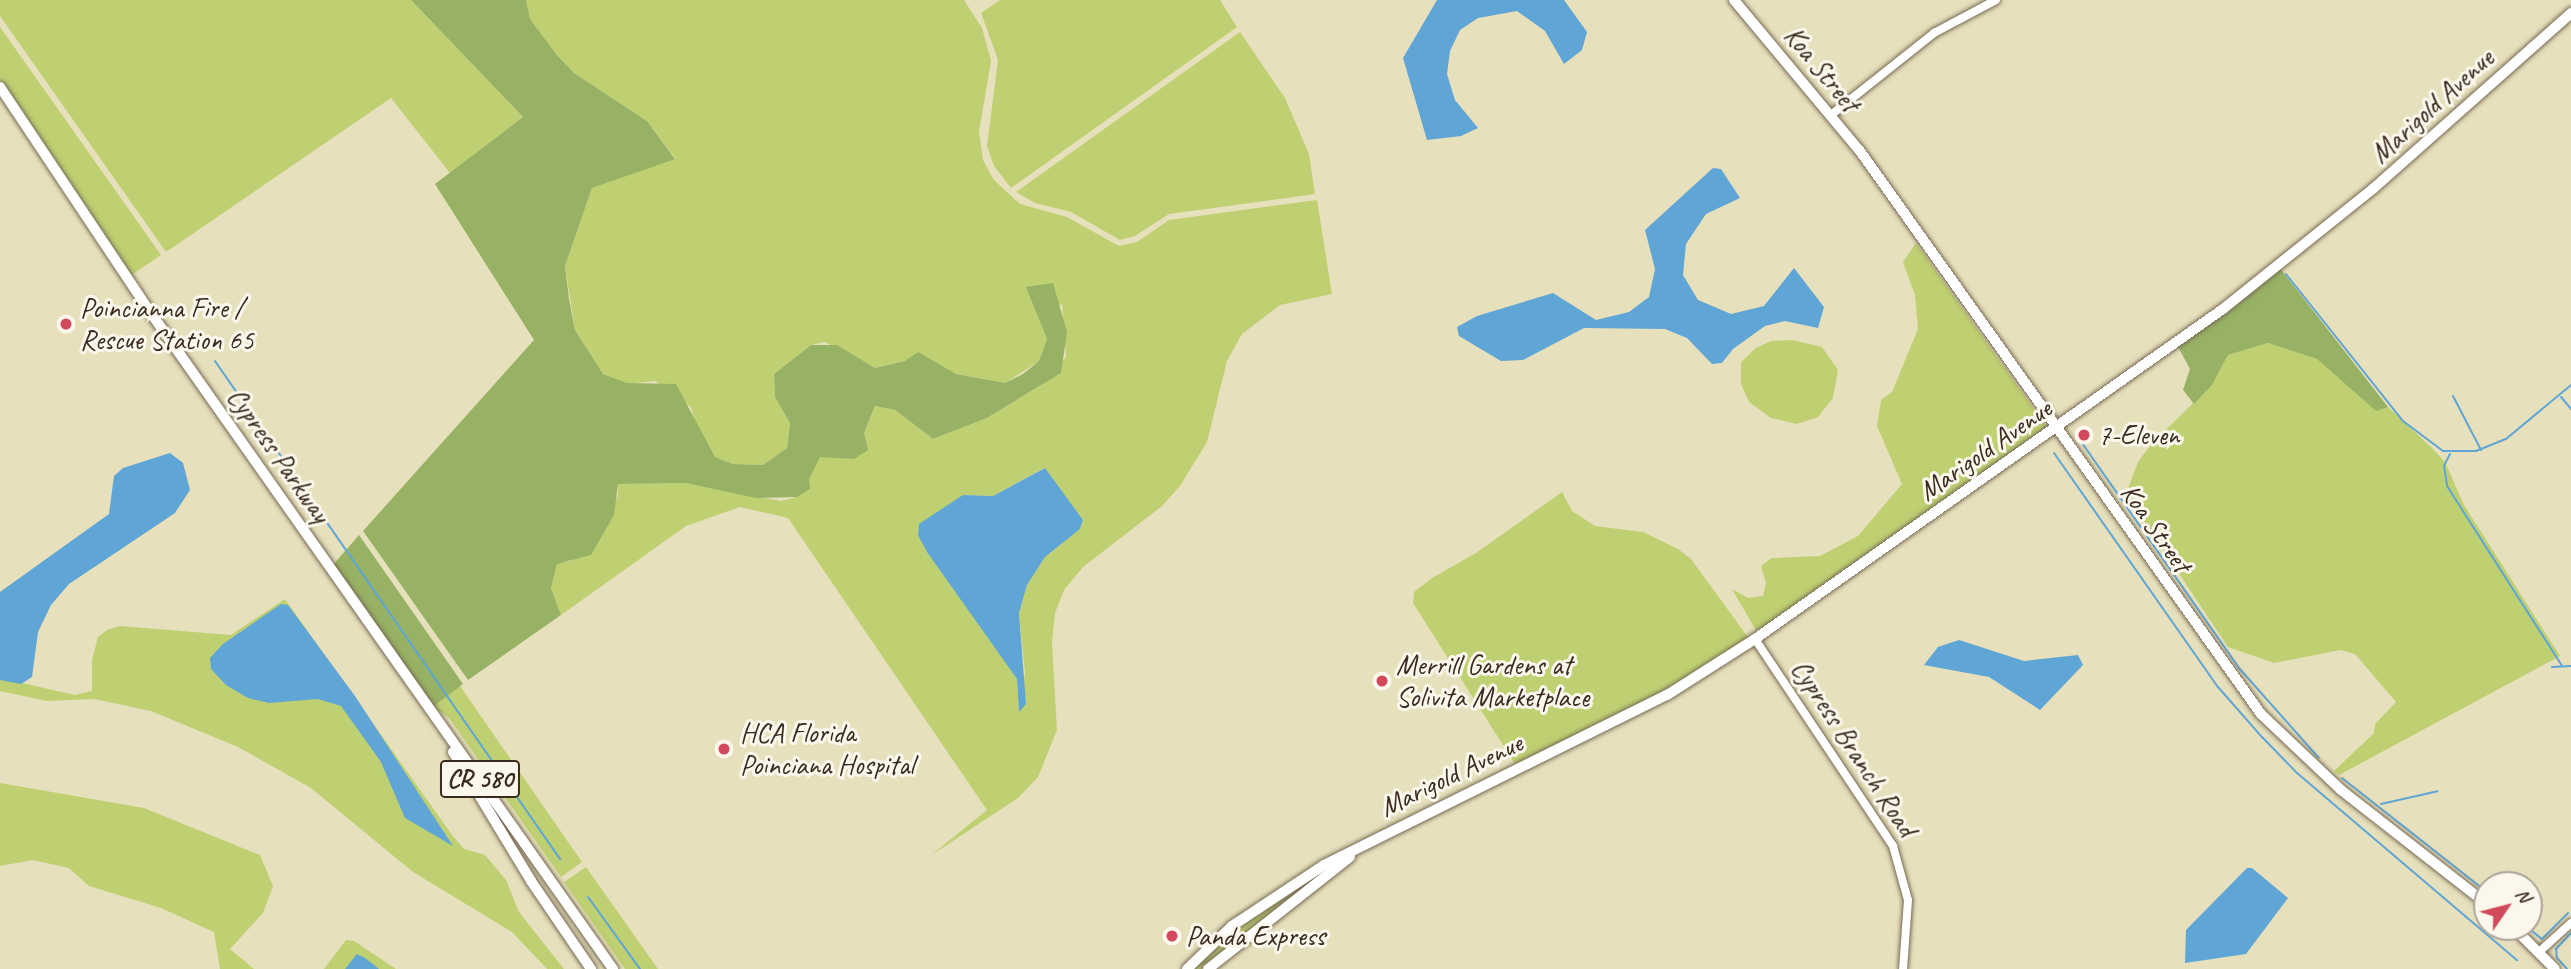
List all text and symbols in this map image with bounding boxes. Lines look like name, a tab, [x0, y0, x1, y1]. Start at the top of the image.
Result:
street label: Koa Street	[1777, 19, 1867, 119]
street label: Marigold Avenue	[2363, 42, 2501, 170]
place label: Poincianna Fire / Rescue Station 65	[80, 291, 254, 357]
marker: Poincianna Fire / Rescue Station 65	[58, 316, 74, 332]
street label: Cypress Parkway	[220, 381, 338, 529]
street label: Marigold Avenue	[1912, 392, 2058, 508]
place label: 7-Eleven	[2098, 418, 2179, 452]
marker: 7-Eleven	[2076, 427, 2092, 443]
street label: Koa Street	[2113, 477, 2199, 579]
place label: Merrill Gardens at Solivita Marketplace	[1396, 648, 1589, 714]
street label: Cypress Branch Road	[1784, 653, 1924, 843]
marker: Merrill Gardens at Solivita Marketplace	[1374, 673, 1390, 689]
place label: HCA Florida Poinciana Hospital	[740, 716, 914, 782]
street label: Marigold Avenue	[1374, 726, 1528, 824]
marker: HCA Florida Poinciana Hospital	[714, 739, 734, 759]
road number: CR 580	[440, 757, 520, 802]
north arrow	[2473, 871, 2543, 941]
text: N	[2510, 883, 2537, 907]
place label: Panda Express	[1186, 919, 1325, 953]
marker: Panda Express	[1164, 928, 1180, 944]

